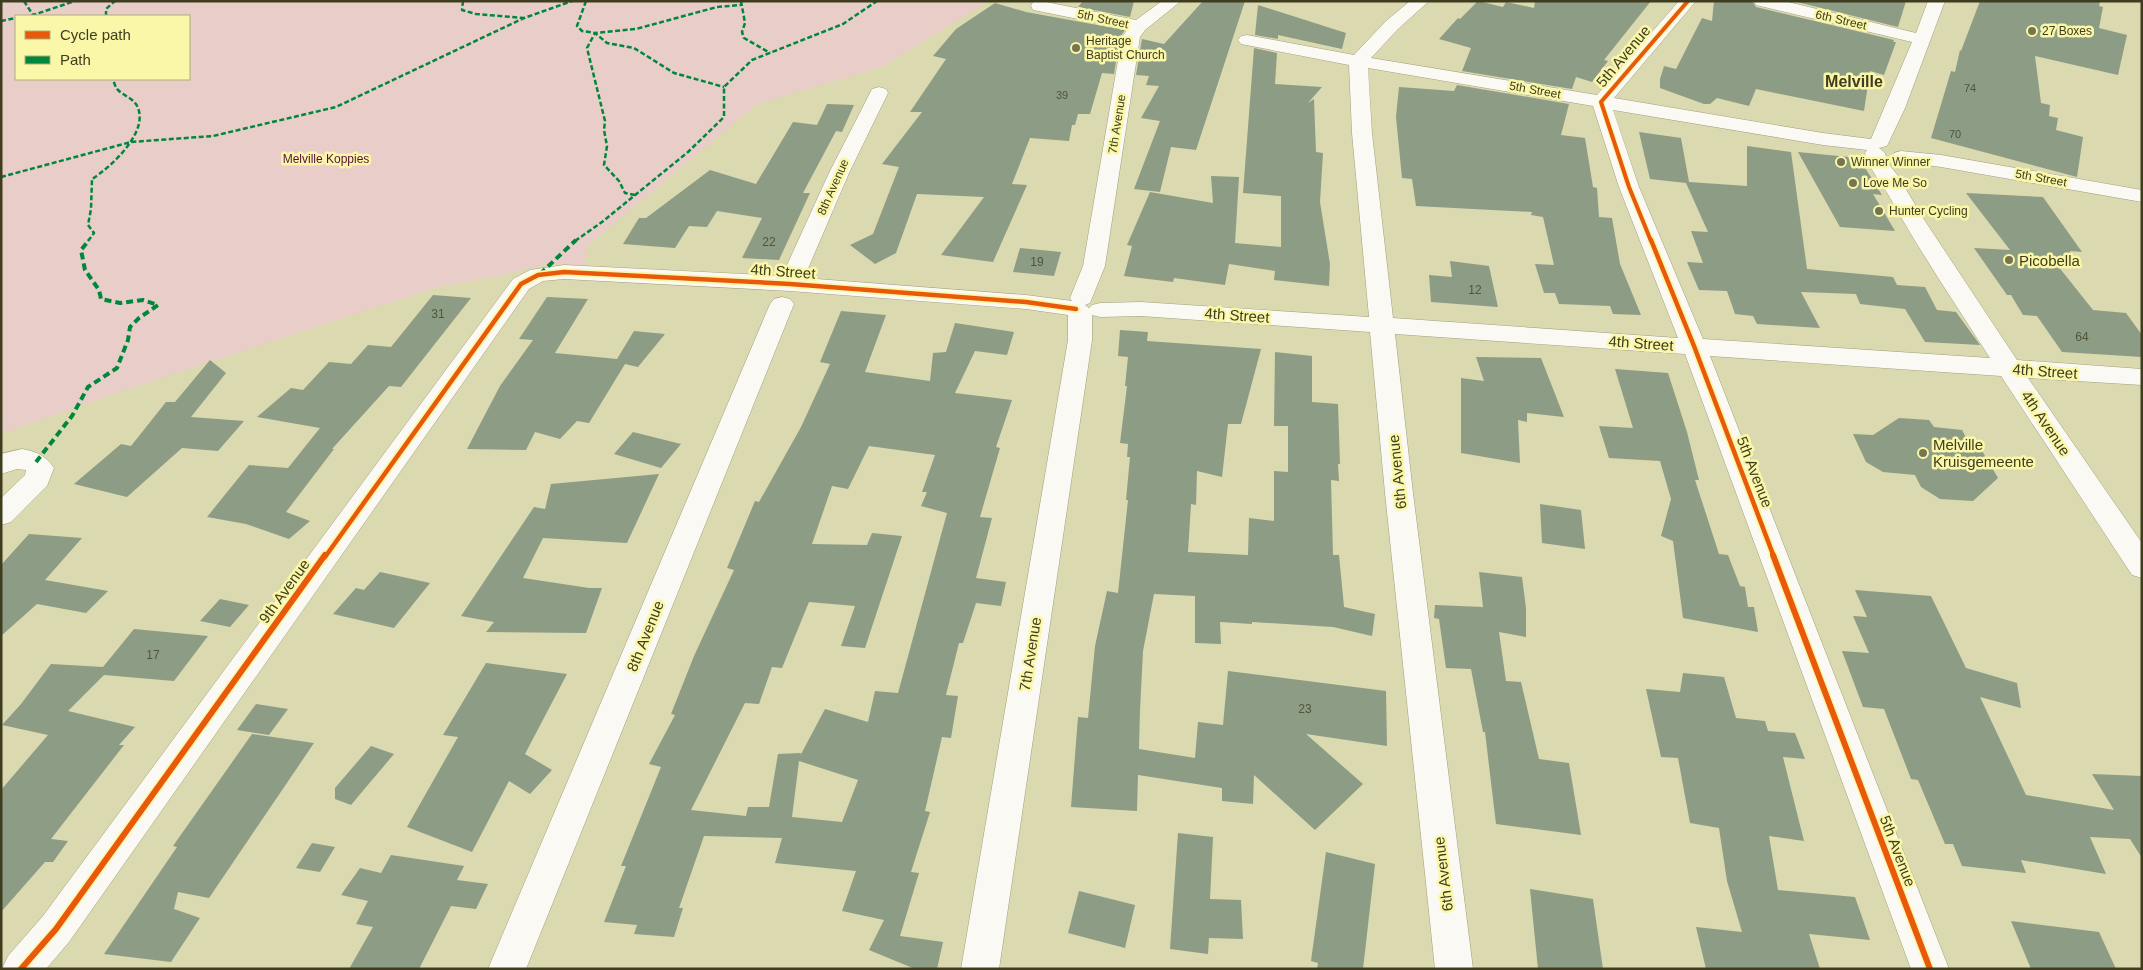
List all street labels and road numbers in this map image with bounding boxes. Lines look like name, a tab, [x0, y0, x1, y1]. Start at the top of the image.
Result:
street label: 5th Street	[1076, 7, 1131, 31]
street label: 6th Street	[1814, 7, 1869, 33]
street label: 5th Avenue	[1592, 22, 1654, 90]
street label: 5th Street	[1508, 79, 1562, 102]
street label: 7th Avenue	[1105, 93, 1129, 155]
street label: 8th Avenue	[814, 157, 852, 217]
street label: 5th Street	[2014, 167, 2068, 190]
street label: 4th Street	[750, 260, 817, 282]
street label: 4th Street	[1204, 304, 1271, 326]
street label: 4th Street	[1608, 332, 1675, 354]
street label: 4th Street	[2012, 360, 2079, 382]
street label: 4th Avenue	[2018, 387, 2074, 459]
street label: 6th Avenue	[1385, 434, 1409, 510]
street label: 5th Avenue	[1734, 434, 1776, 510]
street label: 9th Avenue	[255, 556, 313, 626]
street label: 8th Avenue	[623, 598, 667, 674]
street label: 7th Avenue	[1016, 616, 1044, 692]
street label: 5th Avenue	[1877, 813, 1919, 889]
street label: 6th Avenue	[1430, 836, 1456, 912]

